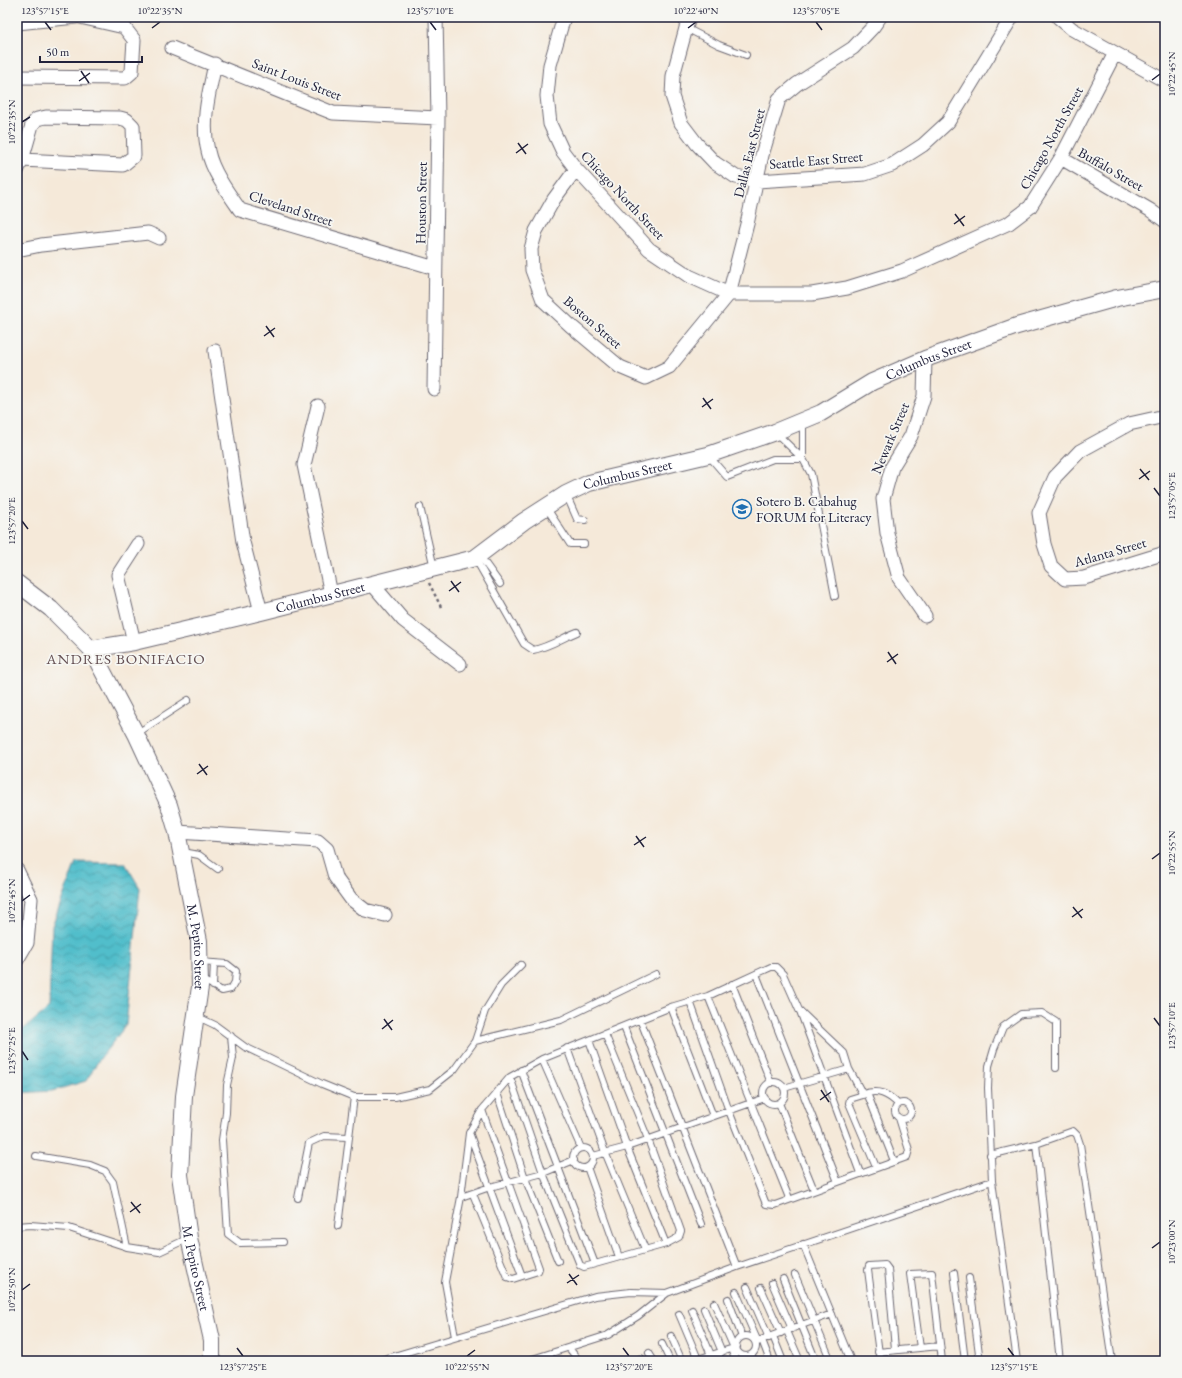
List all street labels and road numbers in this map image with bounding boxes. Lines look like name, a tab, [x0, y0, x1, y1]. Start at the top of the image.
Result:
street label: Saint Louis Street	[250, 54, 345, 104]
street label: Chicago North Street	[1015, 83, 1087, 193]
street label: Dallas East Street	[729, 106, 769, 200]
street label: Buffalo Street	[1075, 143, 1148, 195]
street label: Chicago North Street	[577, 147, 669, 244]
street label: Seattle East Street	[769, 147, 864, 173]
street label: Houston Street	[411, 161, 431, 244]
street label: Cleveland Street	[247, 186, 336, 230]
street label: Boston Street	[560, 292, 627, 353]
street label: Columbus Street	[882, 334, 974, 384]
street label: Newark Street	[867, 399, 913, 477]
street label: Columbus Street	[580, 455, 674, 494]
street label: Atlanta Street	[1071, 533, 1149, 571]
street label: Columbus Street	[274, 577, 367, 617]
street label: M. Pepito Street	[183, 902, 209, 992]
street label: M. Pepito Street	[178, 1224, 214, 1313]

